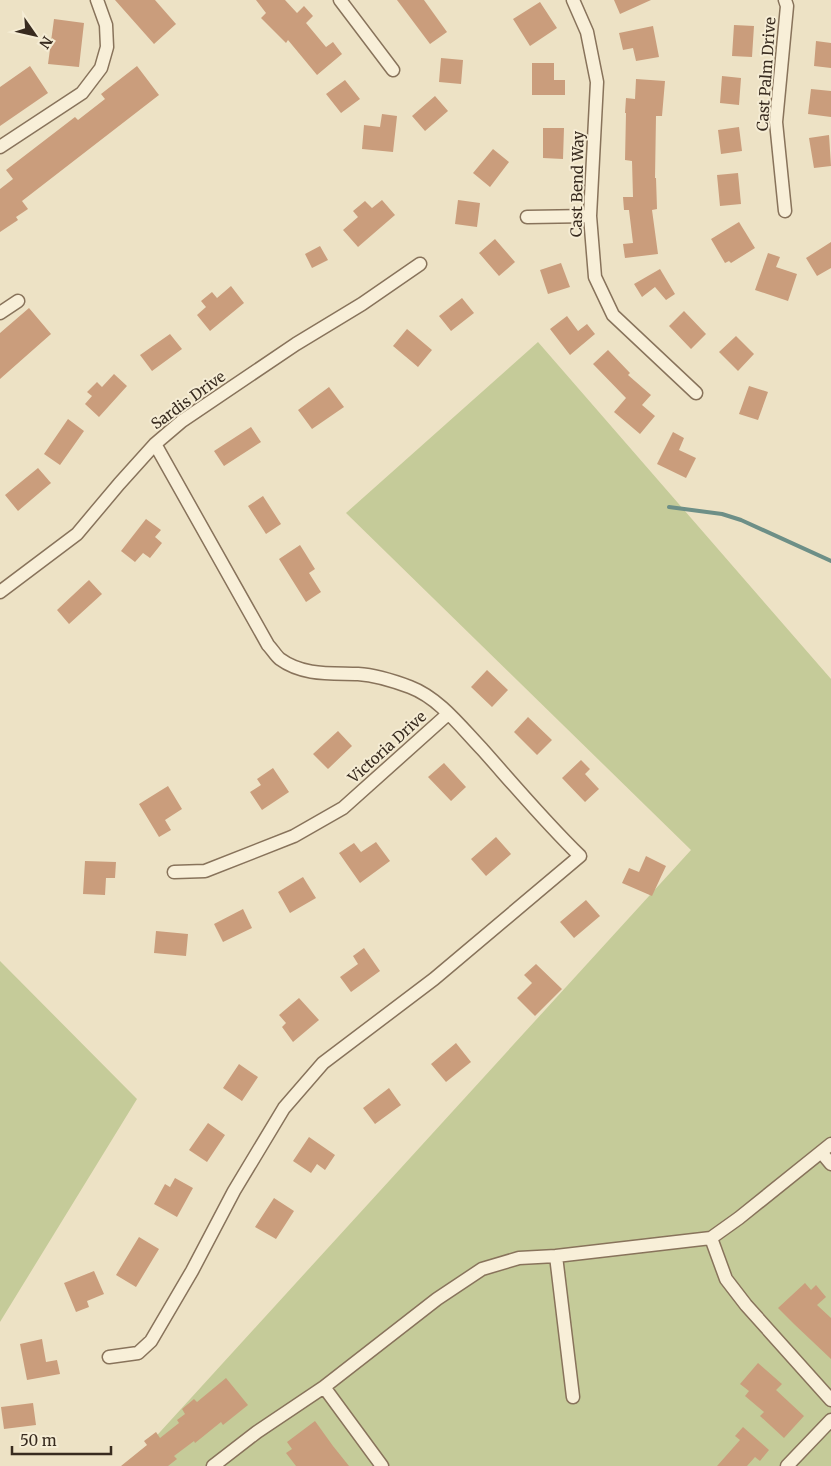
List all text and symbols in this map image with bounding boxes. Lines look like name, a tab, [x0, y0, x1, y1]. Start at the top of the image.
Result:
north arrow	[10, 10, 60, 60]
street label: Cast Palm Drive	[753, 16, 779, 132]
text: N	[35, 33, 56, 52]
street label: Cast Bend Way	[567, 130, 587, 237]
street label: Sardis Drive	[147, 367, 229, 433]
street label: Victoria Drive	[343, 707, 430, 788]
scale bar	[12, 1424, 111, 1456]
text: 50 m	[20, 1431, 57, 1450]

